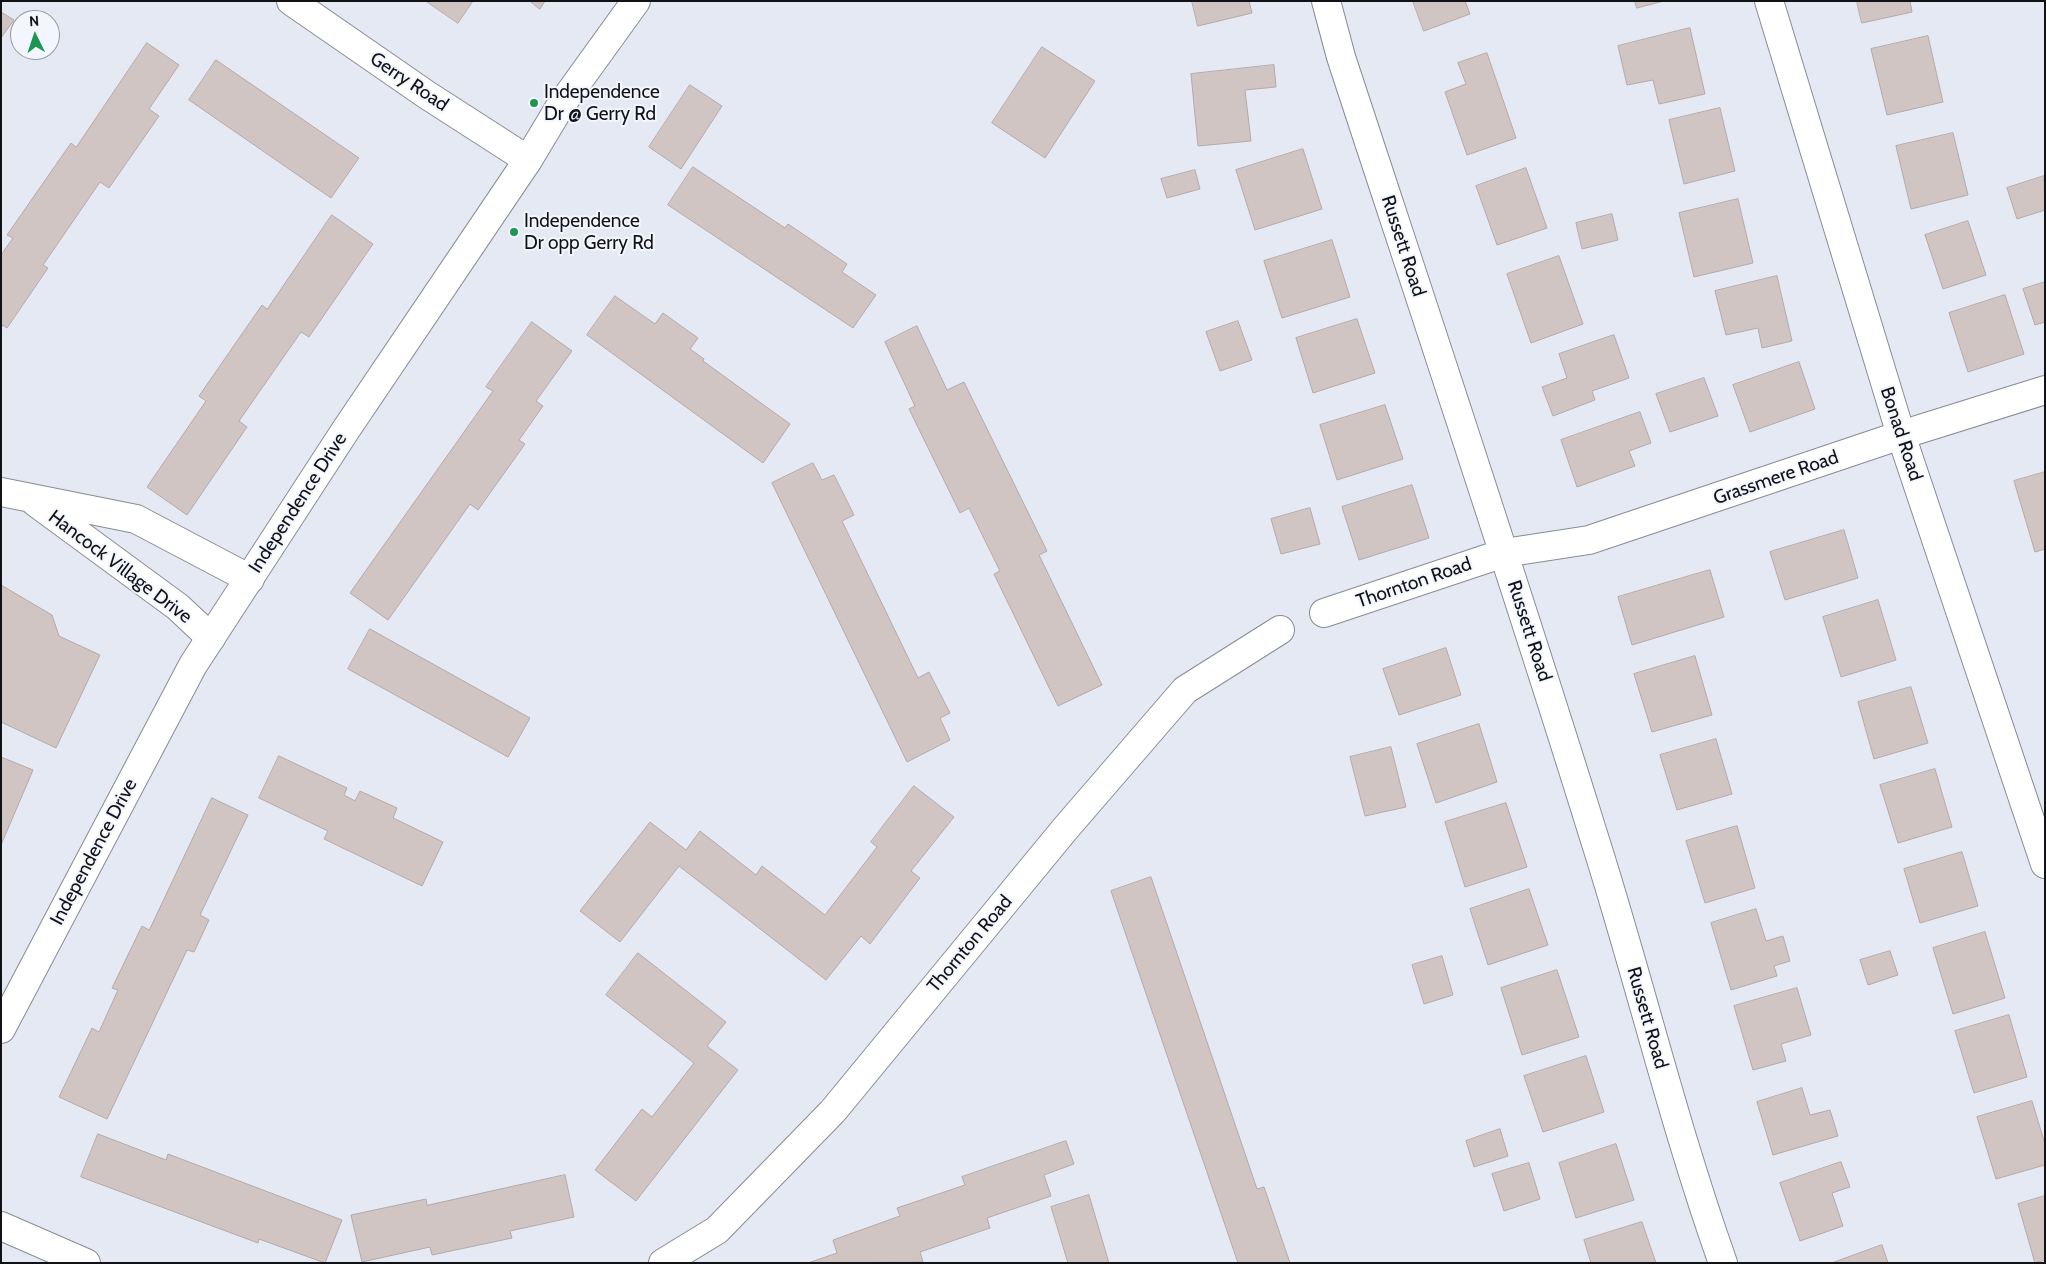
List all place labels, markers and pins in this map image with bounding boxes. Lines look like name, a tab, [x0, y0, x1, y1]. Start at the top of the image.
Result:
place label: Independence Dr @ Gerry Rd	[544, 81, 660, 125]
marker: Independence Dr @ Gerry Rd	[528, 97, 540, 109]
place label: Independence Dr opp Gerry Rd	[524, 210, 654, 254]
marker: Independence Dr opp Gerry Rd	[508, 226, 520, 238]

